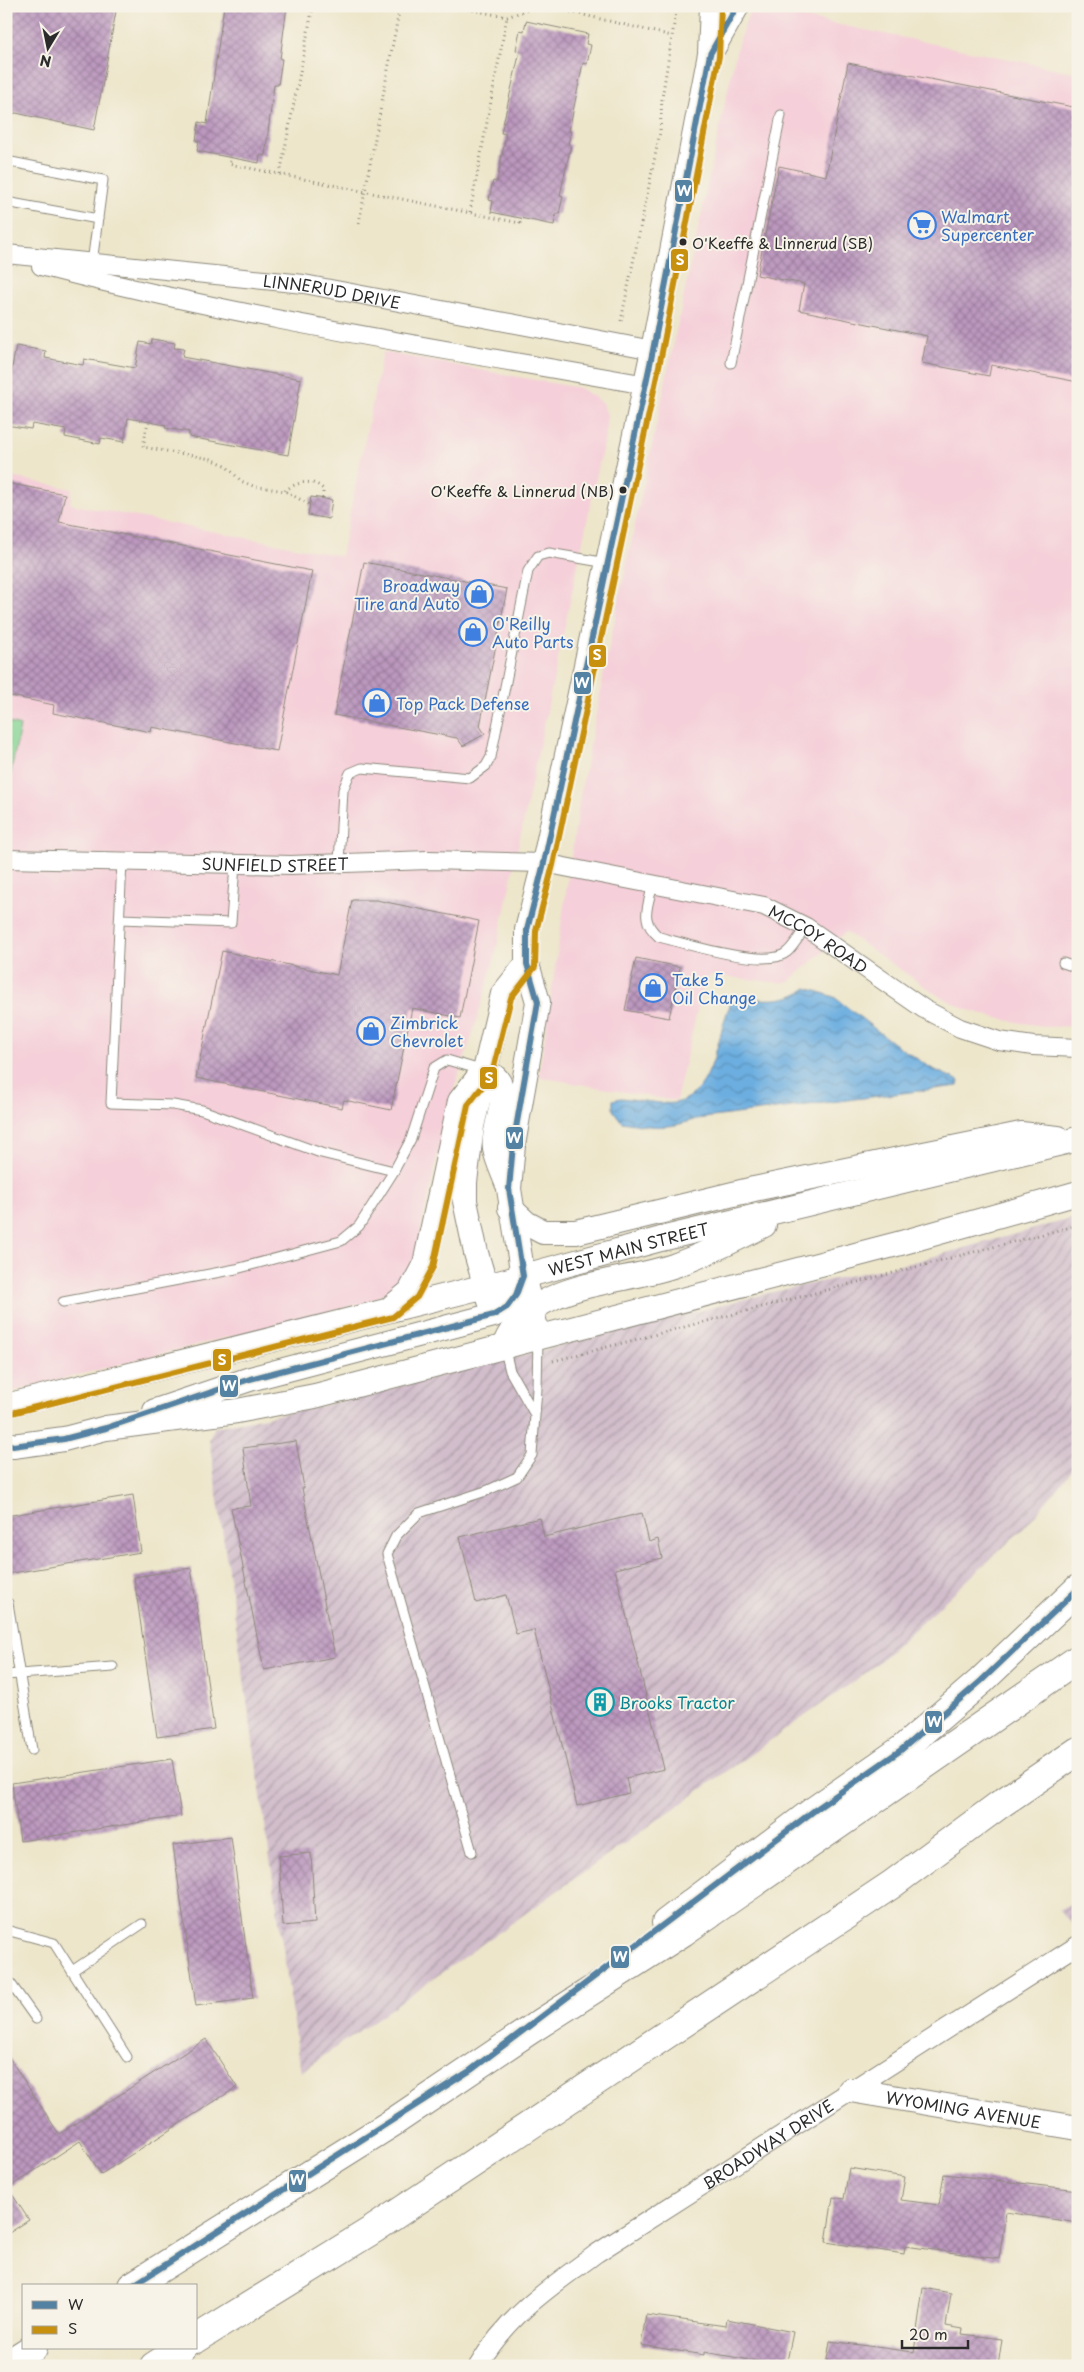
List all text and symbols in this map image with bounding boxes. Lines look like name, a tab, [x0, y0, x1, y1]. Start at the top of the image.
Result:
north arrow	[22, 22, 72, 72]
text: N	[38, 50, 53, 73]
line badge: W	[674, 179, 693, 203]
text: W	[677, 180, 692, 201]
place label: Walmart Supercenter	[941, 204, 1035, 246]
supermarket icon: Walmart Supercenter	[907, 210, 937, 240]
place label: O'Keeffe & Linnerud (SB)	[692, 231, 873, 254]
marker: O'Keeffe & Linnerud (SB)	[678, 237, 688, 247]
line badge: S	[670, 248, 689, 272]
text: S	[676, 249, 685, 270]
street label: LINNERUD DRIVE	[262, 268, 403, 314]
place label: O'Keeffe & Linnerud (NB)	[430, 479, 614, 502]
marker: O'Keeffe & Linnerud (NB)	[618, 485, 628, 495]
place label: Broadway Tire and Auto	[354, 573, 460, 615]
shop icon: Broadway Tire and Auto	[464, 579, 494, 609]
place label: O'Reilly Auto Parts	[492, 611, 574, 653]
shop icon: O'Reilly Auto Parts	[458, 617, 488, 647]
line badge: S	[588, 644, 607, 668]
text: S	[593, 644, 602, 665]
line badge: W	[573, 671, 592, 695]
text: W	[575, 672, 590, 693]
shop icon: Top Pack Defense	[362, 688, 392, 718]
place label: Top Pack Defense	[396, 691, 530, 715]
street label: SUNFIELD STREET	[201, 851, 349, 877]
street label: MCCOY ROAD	[765, 898, 873, 979]
place label: Take 5 Oil Change	[672, 967, 757, 1009]
shop icon: Take 5 Oil Change	[638, 973, 668, 1003]
place label: Zimbrick Chevrolet	[390, 1010, 464, 1052]
shop icon: Zimbrick Chevrolet	[356, 1016, 386, 1046]
line badge: S	[479, 1066, 498, 1090]
text: S	[485, 1067, 494, 1088]
line badge: W	[505, 1126, 524, 1150]
text: W	[507, 1127, 522, 1148]
street label: WEST MAIN STREET	[545, 1216, 711, 1281]
line badge: S	[212, 1348, 232, 1372]
text: S	[218, 1349, 227, 1370]
line badge: W	[219, 1374, 239, 1398]
text: W	[222, 1375, 237, 1396]
building icon: Brooks Tractor	[585, 1687, 615, 1717]
place label: Brooks Tractor	[619, 1690, 735, 1714]
line badge: W	[924, 1710, 943, 1734]
text: W	[927, 1711, 942, 1732]
line badge: W	[610, 1945, 630, 1969]
text: W	[613, 1946, 628, 1967]
street label: WYOMING AVENUE	[884, 2084, 1043, 2134]
street label: BROADWAY DRIVE	[697, 2093, 838, 2195]
line badge: W	[288, 2169, 307, 2193]
text: W	[290, 2169, 305, 2190]
legend	[22, 2284, 198, 2350]
text: W	[68, 2292, 84, 2315]
text: S	[68, 2316, 77, 2339]
scale bar	[902, 2317, 968, 2349]
text: 20 m	[909, 2322, 948, 2345]

